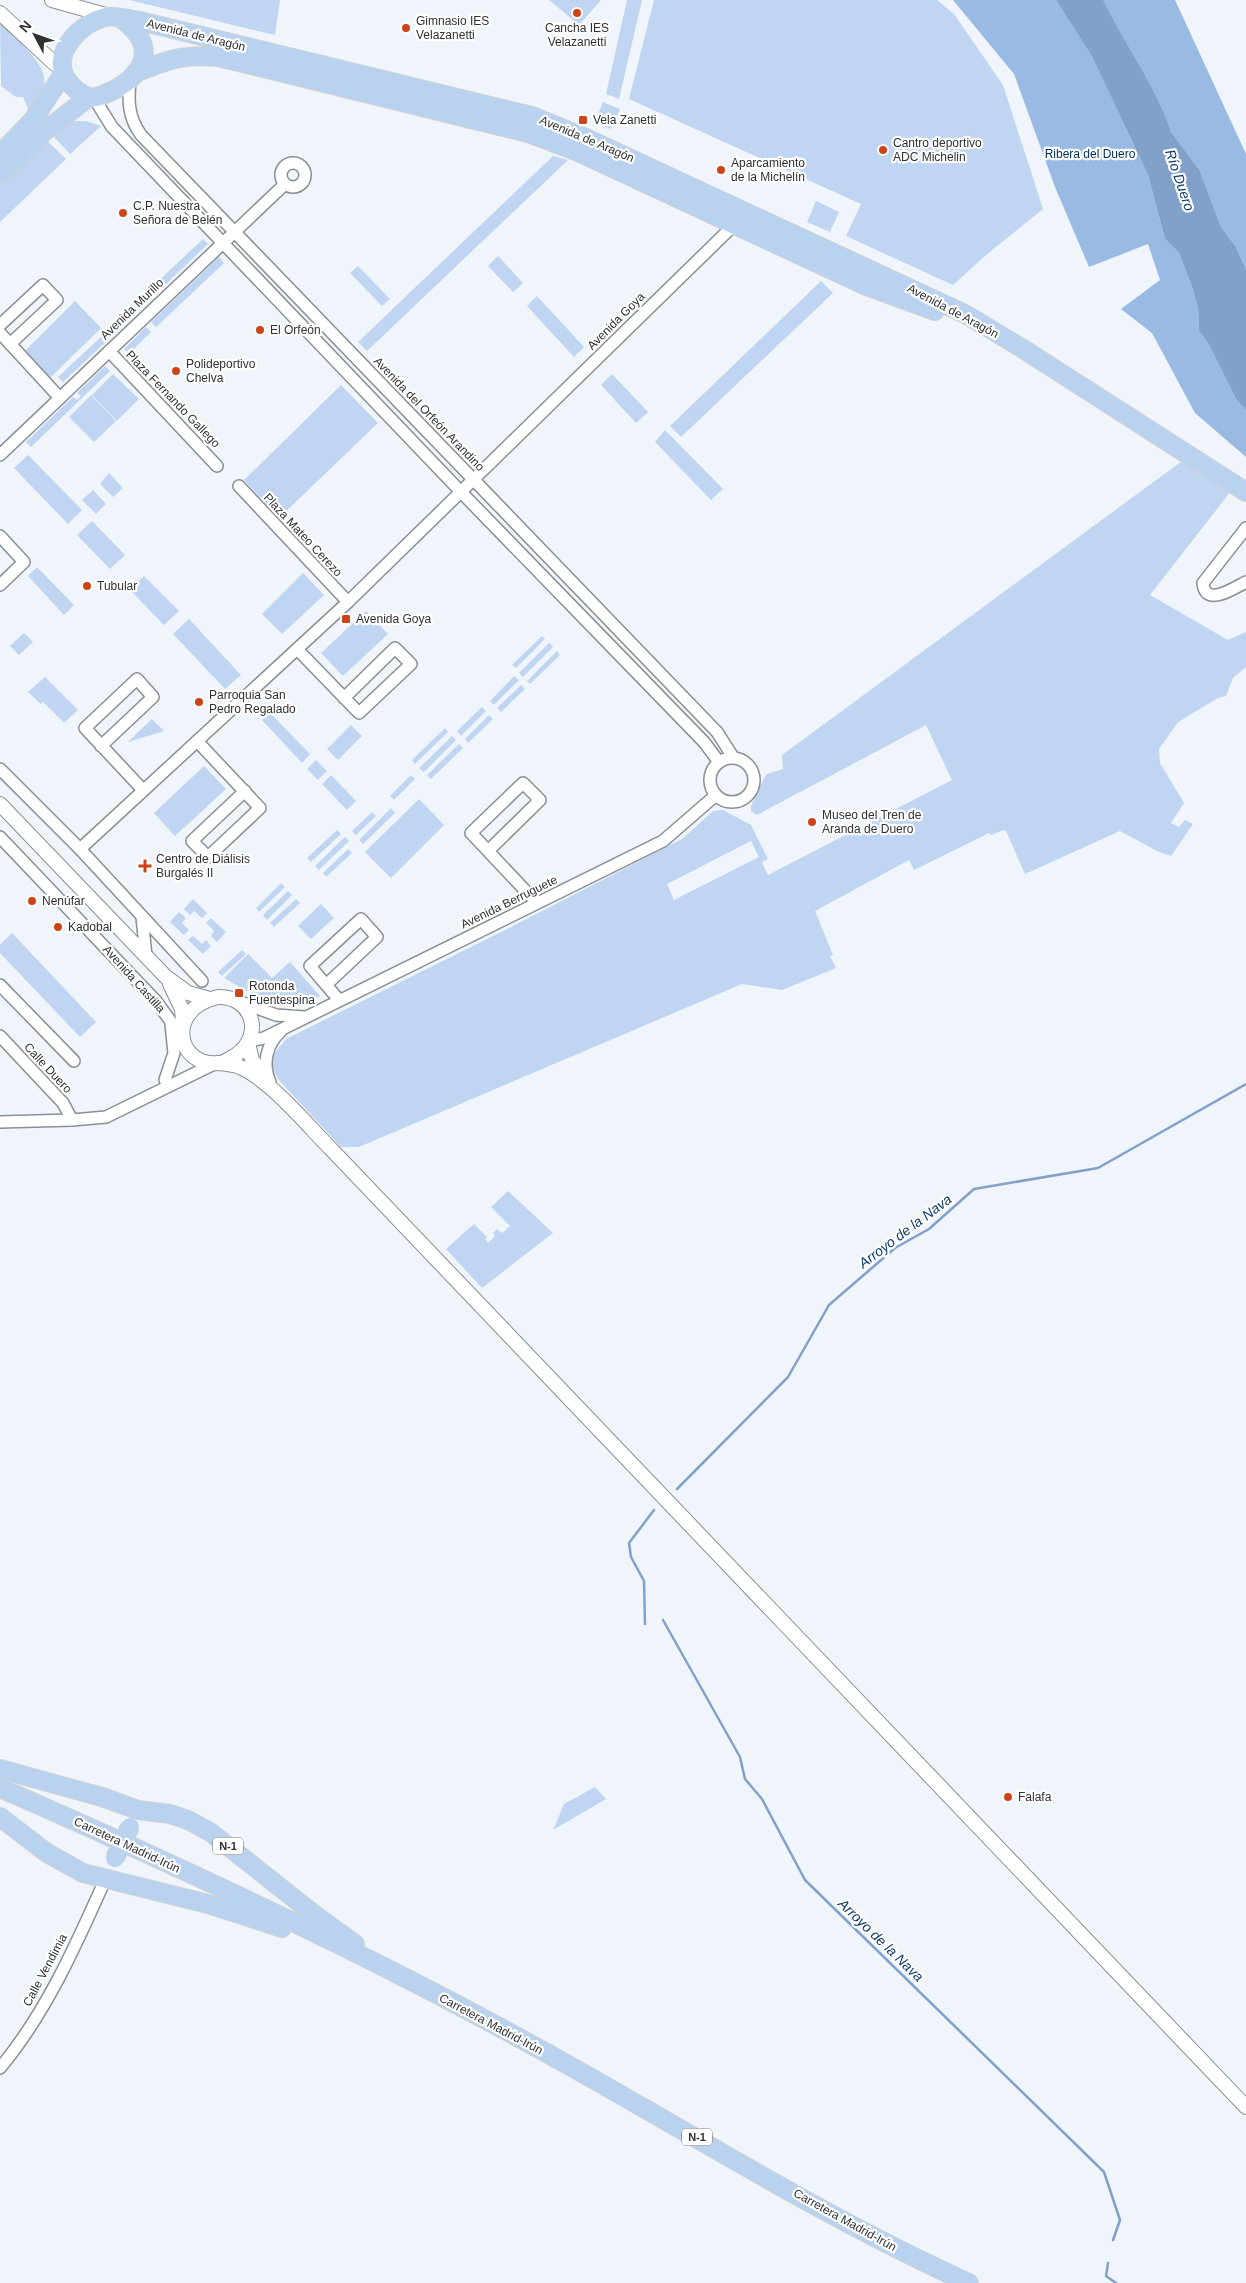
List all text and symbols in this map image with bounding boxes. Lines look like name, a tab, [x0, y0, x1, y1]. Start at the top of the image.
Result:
marker: Cancha IES Velazanetti	[571, 7, 583, 19]
north arrow	[10, 10, 60, 60]
place label: Gimnasio IES Velazanetti	[416, 14, 489, 42]
street label: Avenida de Aragón	[145, 16, 247, 54]
text: N	[16, 17, 35, 36]
place label: Cancha IES Velazanetti	[545, 21, 609, 49]
marker: Gimnasio IES Velazanetti	[400, 22, 412, 34]
street label: Avenida de Aragón	[538, 113, 636, 165]
place label: Vela Zanetti	[593, 113, 656, 127]
marker: Vela Zanetti	[577, 114, 589, 126]
place label: Cantro deportivo ADC Michelin	[893, 136, 982, 164]
marker: Cantro deportivo ADC Michelin	[877, 144, 889, 156]
park label: Ribera del Duero	[1045, 147, 1136, 161]
water label: Río Duero	[1162, 147, 1198, 213]
place label: Aparcamiento de la Michelín	[731, 156, 805, 184]
marker: Aparcamiento de la Michelín	[715, 164, 727, 176]
place label: C.P. Nuestra Señora de Belén	[133, 199, 222, 227]
marker: C.P. Nuestra Señora de Belén	[117, 207, 129, 219]
street label: Avenida Murillo	[98, 275, 167, 342]
street label: Avenida de Aragón	[905, 281, 1001, 341]
street label: Avenida Goya	[584, 289, 648, 353]
place label: El Orfeón	[270, 323, 321, 337]
marker: El Orfeón	[254, 324, 266, 336]
street label: Plaza Fernando Gallego	[123, 348, 223, 451]
street label: Avenida del Orfeón Arandino	[371, 354, 487, 474]
place label: Polideportivo Chelva	[186, 357, 256, 385]
marker: Polideportivo Chelva	[170, 365, 182, 377]
street label: Plaza Mateo Cerezo	[261, 490, 345, 580]
place label: Tubular	[97, 579, 137, 593]
marker: Tubular	[81, 580, 93, 592]
place label: Avenida Goya	[356, 612, 431, 626]
marker: Avenida Goya	[340, 613, 352, 625]
place label: Parroquia San Pedro Regalado	[209, 688, 296, 716]
marker: Parroquia San Pedro Regalado	[193, 696, 205, 708]
place label: Museo del Tren de Aranda de Duero	[822, 808, 922, 836]
marker: Museo del Tren de Aranda de Duero	[806, 816, 818, 828]
place label: Centro de Diálisis Burgalés II	[156, 852, 250, 880]
marker: Centro de Diálisis Burgalés II	[138, 859, 152, 873]
street label: Avenida Berruguete	[458, 872, 560, 931]
place label: Nenúfar	[42, 894, 85, 908]
marker: Nenúfar	[26, 895, 38, 907]
place label: Kadobal	[68, 920, 112, 934]
marker: Kadobal	[52, 921, 64, 933]
street label: Avenida Castilla	[100, 942, 168, 1016]
place label: Rotonda Fuentespina	[249, 979, 315, 1007]
marker: Rotonda Fuentespina	[233, 987, 245, 999]
street label: Calle Duero	[21, 1040, 75, 1096]
water label: Arroyo de la Nava	[855, 1191, 955, 1272]
place label: Falafa	[1018, 1790, 1052, 1804]
marker: Falafa	[1002, 1791, 1014, 1803]
street label: Carretera Madrid-Irún	[72, 1814, 182, 1876]
road number: N-1	[213, 1838, 243, 1854]
water label: Arroyo de la Nava	[834, 1895, 927, 1985]
street label: Calle Vendimia	[20, 1931, 70, 2009]
street label: Carretera Madrid-Irún	[437, 1991, 545, 2057]
road number: N-1	[682, 2128, 712, 2146]
street label: Carretera Madrid-Irún	[791, 2186, 899, 2254]

